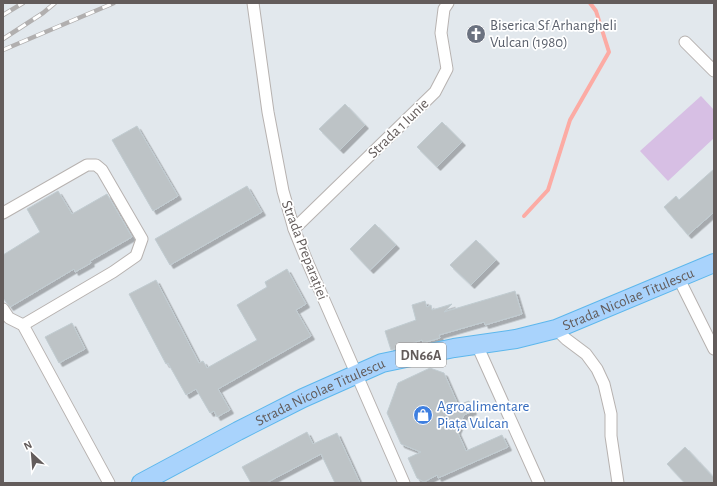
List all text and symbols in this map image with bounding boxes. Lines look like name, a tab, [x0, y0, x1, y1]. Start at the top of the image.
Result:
place label: Biserica Sf Arhangheli Vulcan (1980)	[490, 18, 617, 50]
church icon: Biserica Sf Arhangheli Vulcan (1980)	[465, 23, 487, 45]
street label: Strada 1 Iunie	[365, 96, 432, 161]
street label: Strada Preparației	[278, 198, 330, 302]
street label: Strada Nicolae Titulescu	[560, 265, 697, 333]
road number: DN66A	[396, 343, 446, 367]
street label: Strada Nicolae Titulescu	[253, 356, 387, 429]
place label: Agroalimentare Piața Vulcan	[437, 399, 529, 432]
shop icon: Agroalimentare Piața Vulcan	[412, 404, 434, 426]
north arrow	[12, 434, 52, 474]
text: N	[22, 439, 34, 452]

